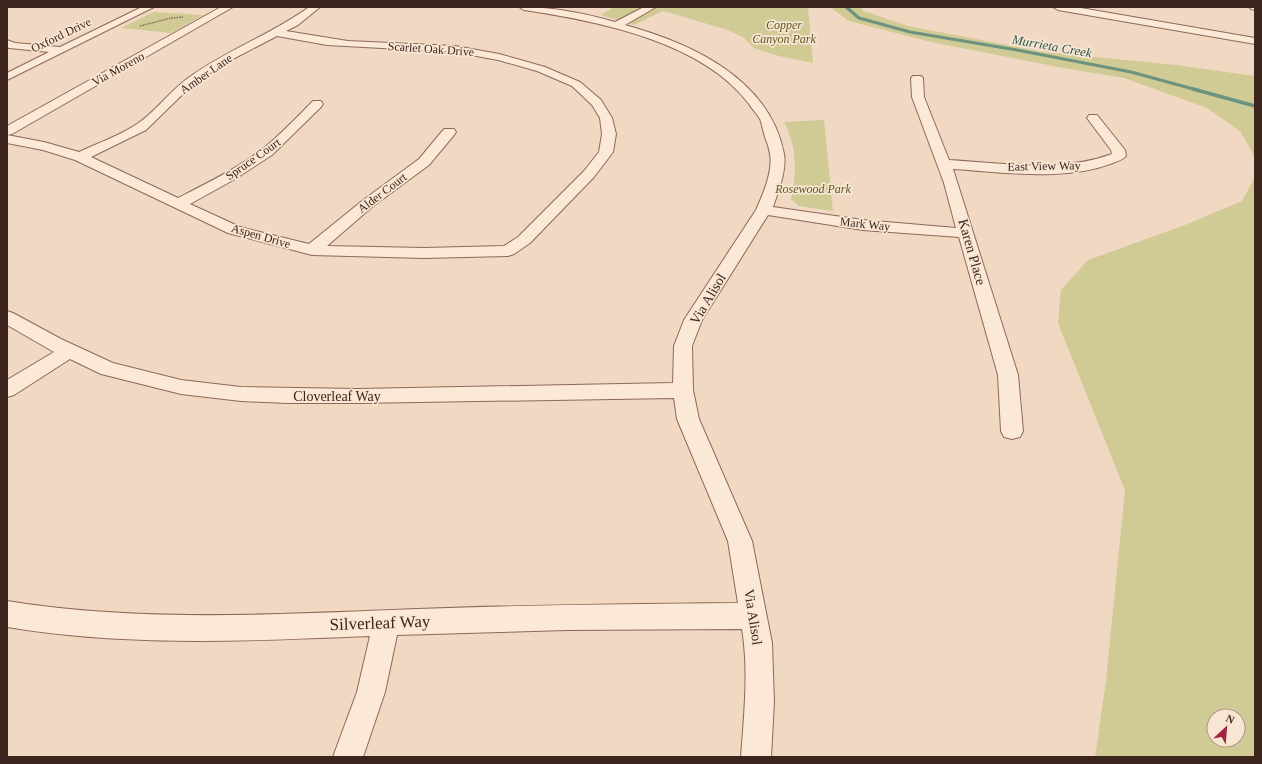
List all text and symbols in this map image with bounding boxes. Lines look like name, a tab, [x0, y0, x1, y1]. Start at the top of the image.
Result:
street label: Oxford Drive	[29, 14, 93, 56]
park label: Copper Canyon Park	[752, 18, 817, 46]
water label: Murrieta Creek	[1010, 31, 1093, 60]
street label: Scarlet Oak Drive	[387, 39, 475, 59]
street label: Via Moreno	[89, 49, 147, 89]
street label: Amber Lane	[177, 51, 235, 97]
street label: Spruce Court	[223, 135, 284, 183]
street label: East View Way	[1007, 158, 1081, 174]
street label: Alder Court	[355, 170, 410, 216]
park label: Rosewood Park	[774, 182, 852, 196]
street label: Mark Way	[839, 214, 891, 234]
street label: Karen Place	[955, 217, 989, 287]
street label: Aspen Drive	[230, 221, 292, 251]
street label: Via Alisol	[687, 271, 729, 327]
street label: Cloverleaf Way	[293, 389, 381, 404]
street label: Via Alisol	[741, 588, 765, 646]
street label: Silverleaf Way	[329, 612, 431, 634]
north arrow	[1206, 708, 1246, 748]
text: N	[1224, 712, 1237, 726]

